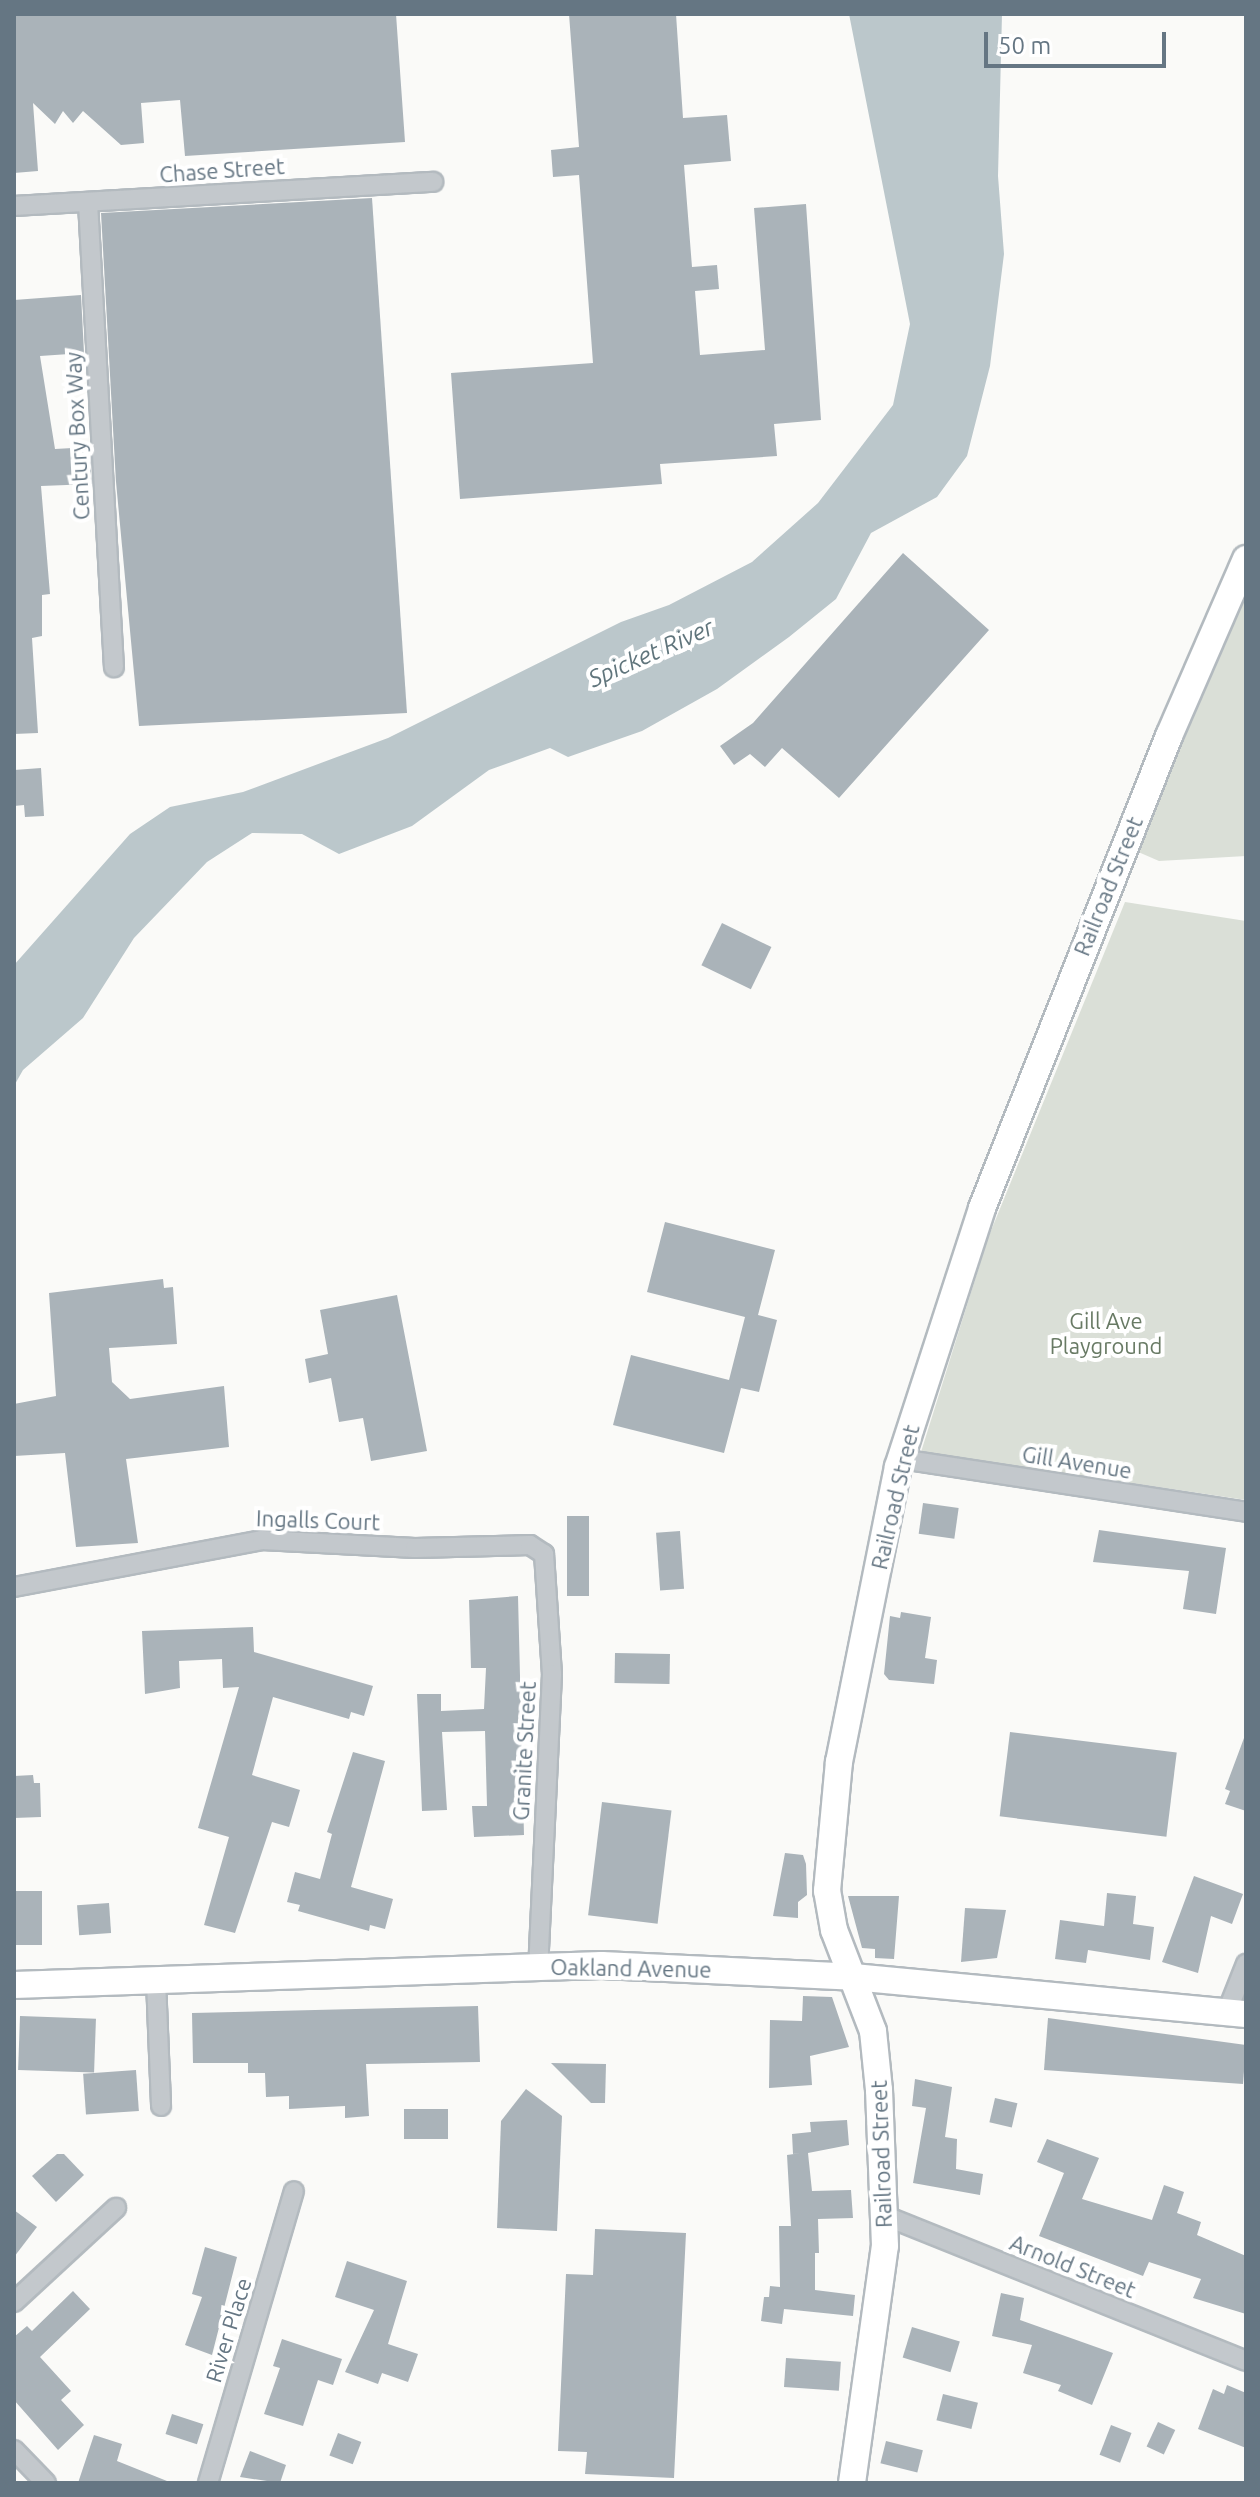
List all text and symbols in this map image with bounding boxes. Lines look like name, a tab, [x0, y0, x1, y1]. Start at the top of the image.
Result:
scale bar	[988, 16, 1170, 66]
text: 50 m	[998, 32, 1051, 59]
street label: Chase Street	[158, 152, 286, 188]
street label: Century Box Way	[59, 351, 95, 521]
water label: Spicket River	[584, 613, 718, 693]
street label: Railroad Street	[1068, 812, 1148, 960]
park label: Gill Ave Playground	[1050, 1307, 1162, 1358]
street label: Railroad Street	[866, 1422, 924, 1572]
street label: Gill Avenue	[1020, 1440, 1134, 1484]
street label: Ingalls Court	[256, 1505, 380, 1535]
street label: Granite Street	[507, 1681, 541, 1821]
street label: Oakland Avenue	[550, 1953, 712, 1983]
street label: Railroad Street	[865, 2080, 897, 2228]
street label: Arnold Street	[1006, 2229, 1140, 2303]
street label: River Place	[200, 2275, 256, 2385]

